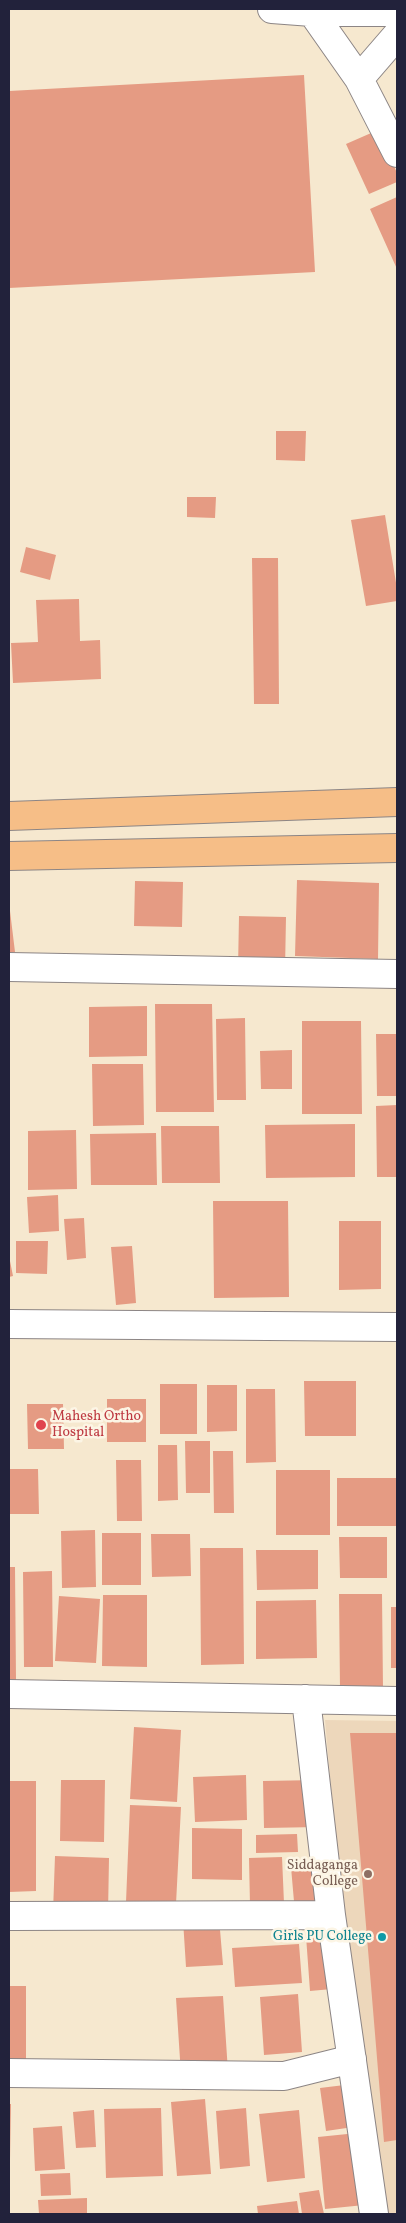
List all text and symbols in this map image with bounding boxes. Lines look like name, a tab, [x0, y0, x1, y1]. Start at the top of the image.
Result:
place label: Mahesh Ortho Hospital	[52, 1409, 141, 1441]
marker: Mahesh Ortho Hospital	[34, 1418, 48, 1432]
place label: Siddaganga College	[287, 1858, 358, 1890]
marker: Siddaganga College	[362, 1868, 374, 1880]
place label: Girls PU College	[273, 1929, 372, 1945]
marker: Girls PU College	[376, 1931, 388, 1943]

